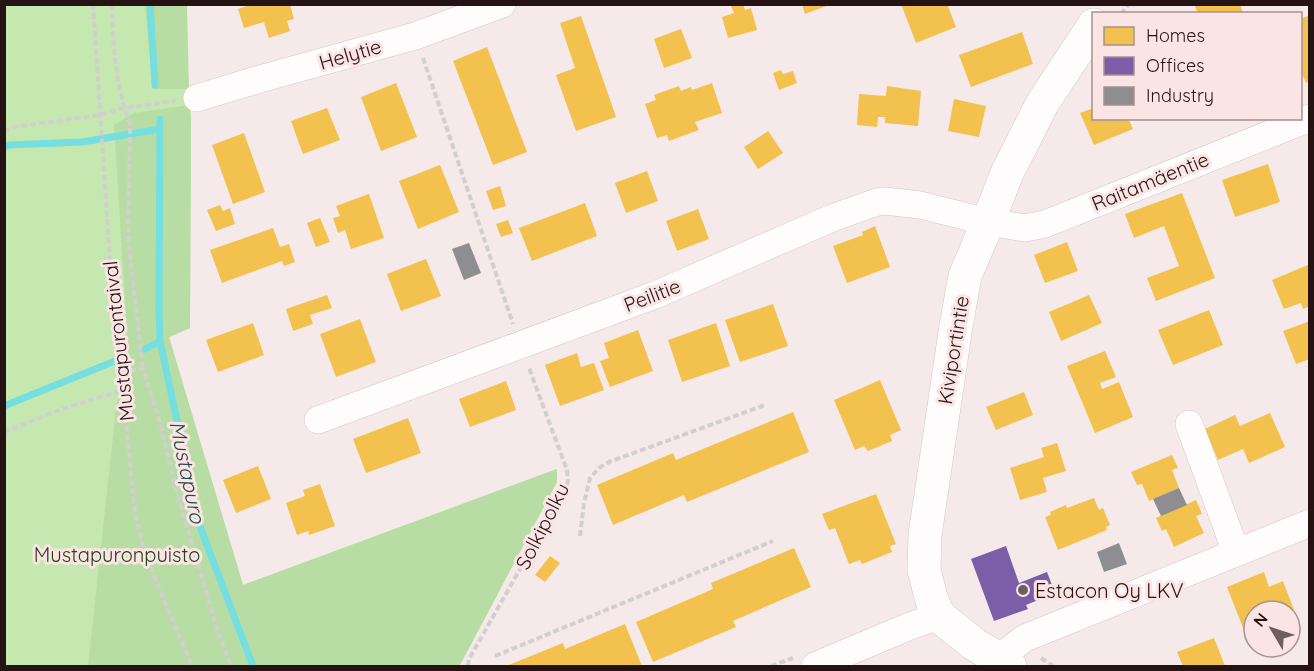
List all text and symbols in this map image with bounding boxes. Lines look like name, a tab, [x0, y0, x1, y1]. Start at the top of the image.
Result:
legend	[1092, 12, 1302, 120]
text: Homes	[1146, 24, 1205, 47]
street label: Helytie	[316, 33, 384, 75]
text: Offices	[1146, 54, 1205, 77]
text: Industry	[1146, 84, 1214, 107]
street label: Raitamäentie	[1088, 146, 1212, 216]
street label: Mustapurontaival	[97, 260, 139, 422]
street label: Peilitie	[620, 273, 684, 317]
street label: Kiviportintie	[932, 294, 974, 406]
water label: Mustapuro	[164, 418, 212, 527]
street label: Solkipolku	[510, 479, 574, 573]
park label: Mustapuronpuisto	[34, 542, 200, 567]
place label: Estacon Oy LKV	[1035, 578, 1184, 603]
marker: Estacon Oy LKV	[1016, 583, 1030, 597]
north arrow	[1242, 599, 1302, 659]
text: N	[1249, 609, 1272, 630]

